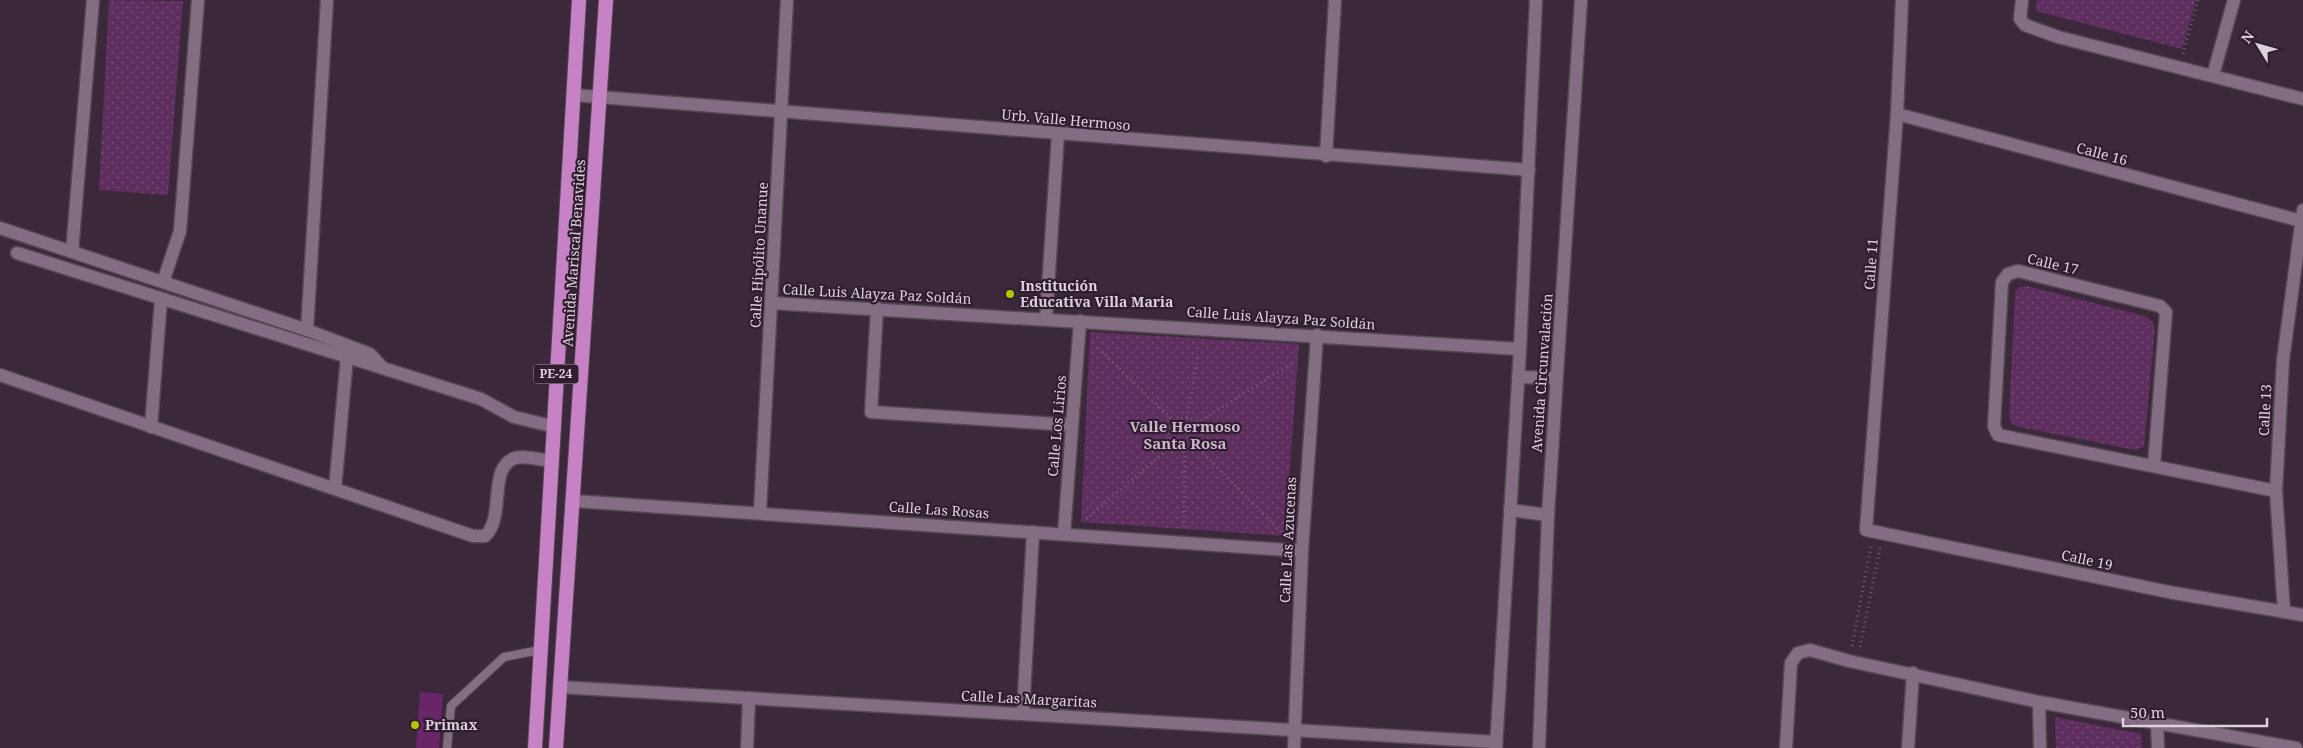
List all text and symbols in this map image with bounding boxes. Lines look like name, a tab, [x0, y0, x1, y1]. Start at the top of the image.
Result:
north arrow	[2233, 20, 2283, 70]
text: N	[2236, 27, 2258, 47]
street label: Urb. Valle Hermoso	[1001, 104, 1131, 135]
street label: Calle 16	[2075, 138, 2130, 169]
street label: Avenida Mariscal Benavides	[557, 159, 590, 347]
street label: Calle Hipólito Unanue	[745, 181, 772, 329]
street label: Calle 11	[1859, 237, 1882, 291]
street label: Calle 17	[2026, 248, 2081, 279]
place label: Institución Educativa Villa Maria	[1020, 276, 1173, 311]
street label: Calle Luis Alayza Paz Soldán	[782, 279, 972, 308]
marker: Institución Educativa Villa Maria	[1004, 288, 1016, 300]
street label: Avenida Circunvalación	[1526, 293, 1557, 453]
street label: Calle Luis Alayza Paz Soldán	[1186, 301, 1376, 334]
road number: PE-24	[534, 364, 578, 384]
street label: Calle Los Lirios	[1043, 374, 1070, 477]
street label: Calle 13	[2254, 383, 2275, 436]
district label: Valle Hermoso Santa Rosa	[1130, 416, 1240, 453]
street label: Calle Las Azucenas	[1275, 476, 1300, 604]
street label: Calle Las Rosas	[888, 497, 990, 522]
street label: Calle 19	[2060, 545, 2114, 574]
street label: Calle Las Margaritas	[961, 685, 1097, 712]
scale bar	[2123, 696, 2267, 728]
text: 50 m	[2130, 702, 2165, 722]
place label: Primax	[425, 715, 477, 734]
marker: Primax	[409, 719, 421, 731]

